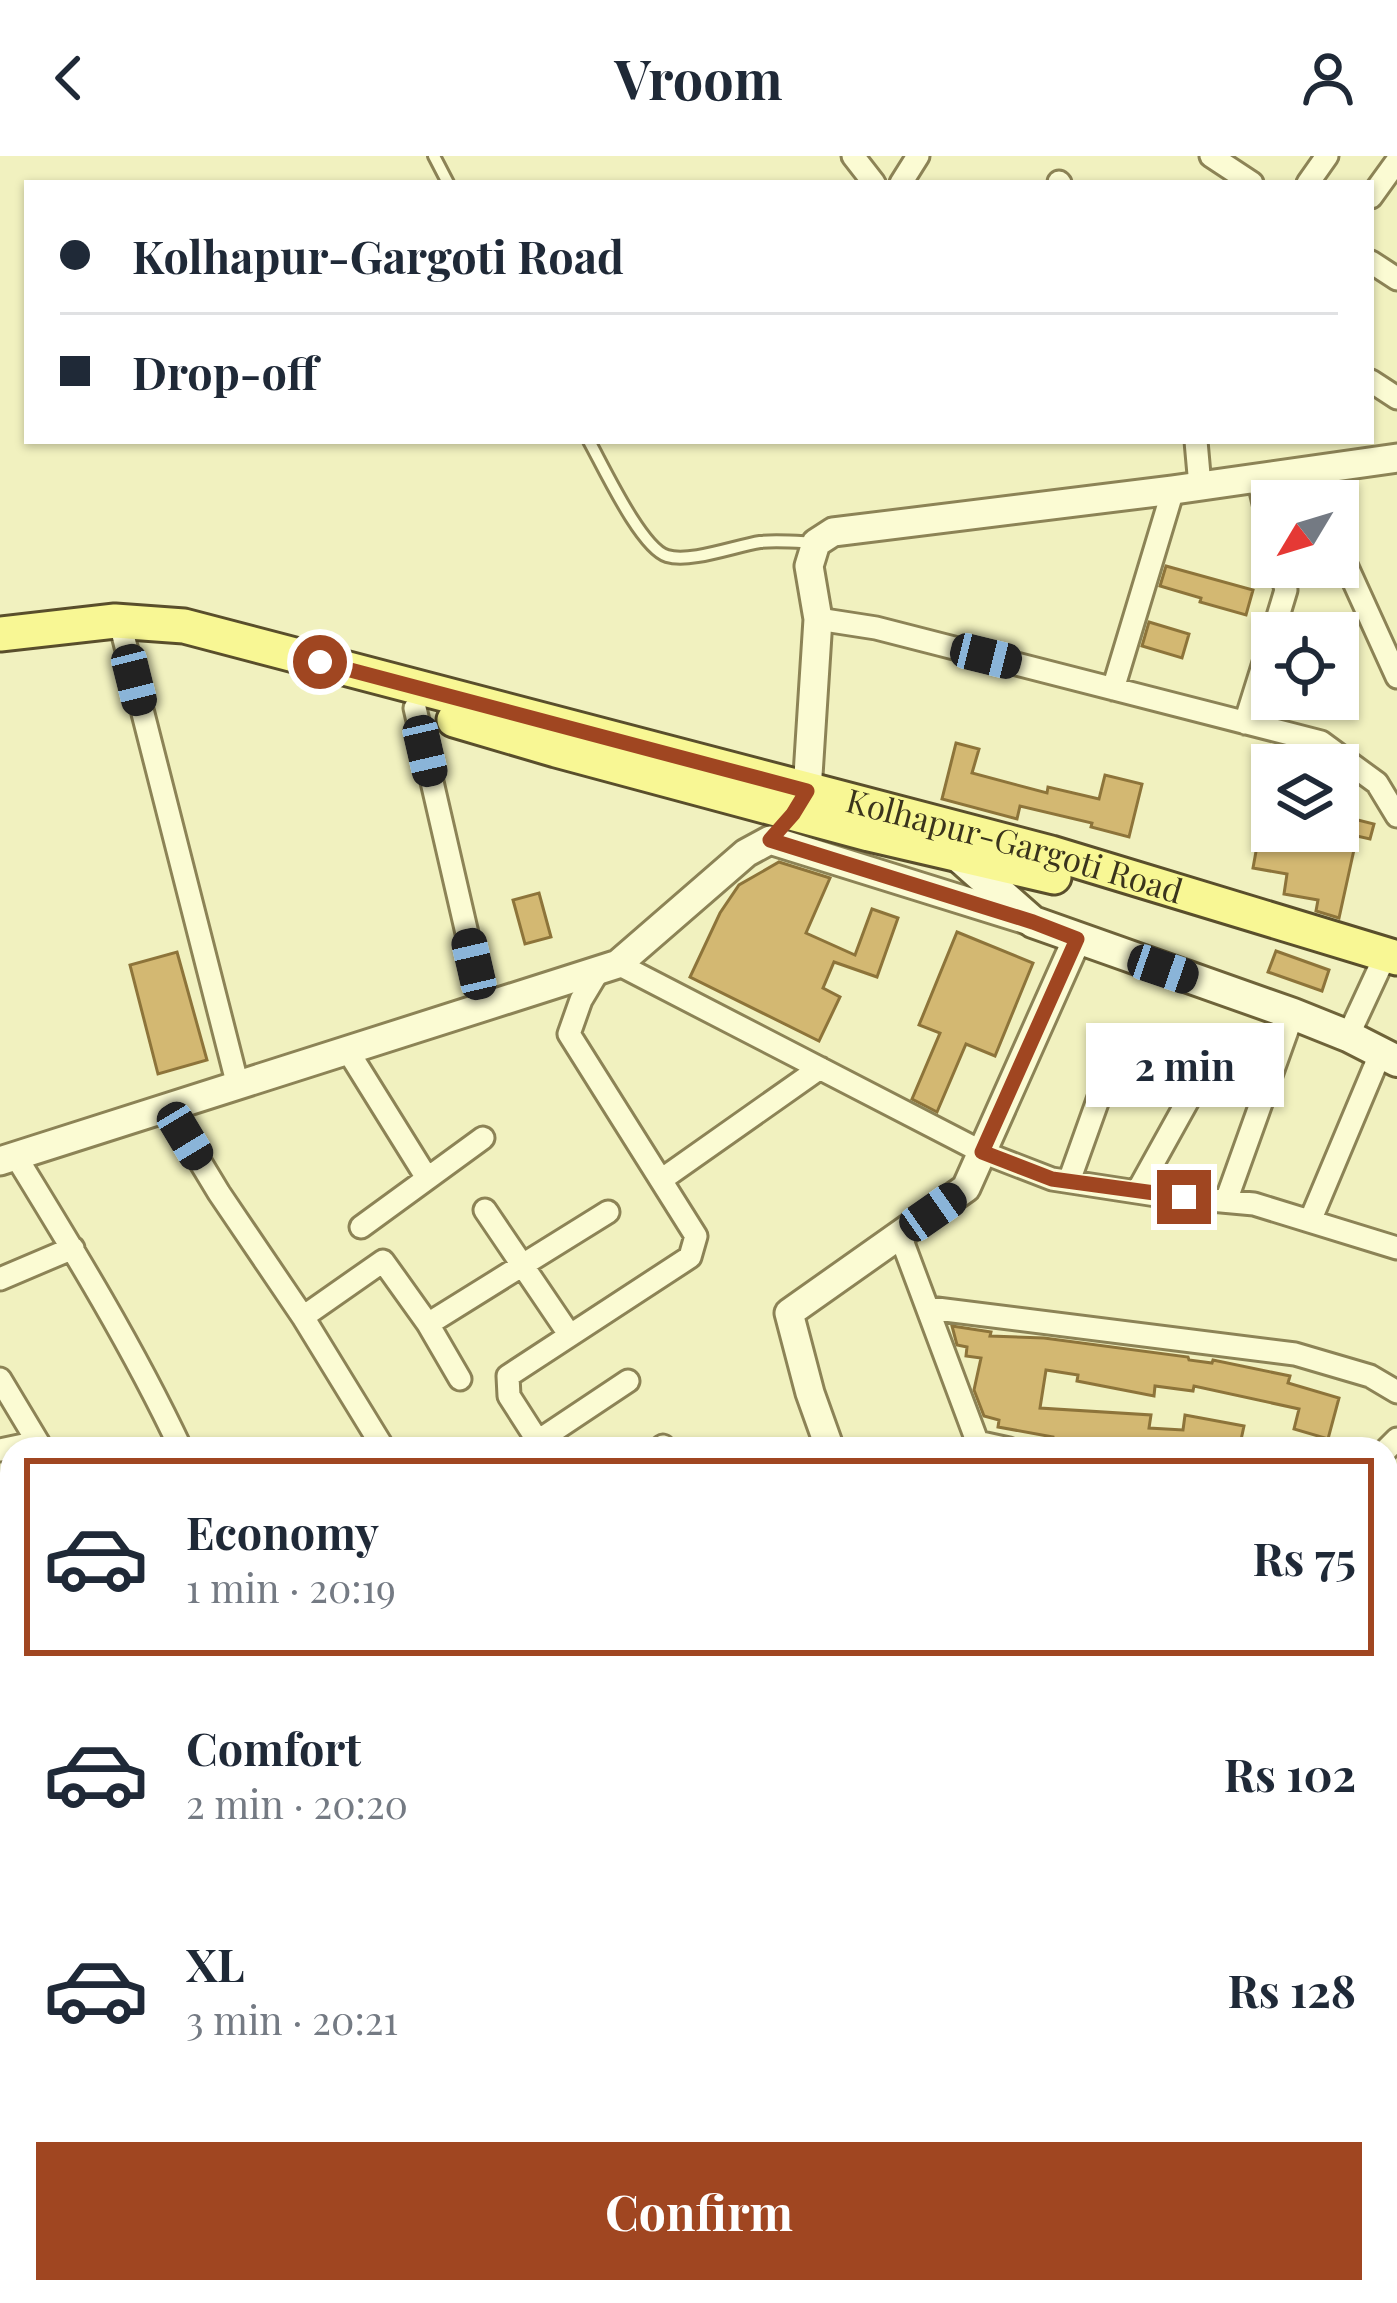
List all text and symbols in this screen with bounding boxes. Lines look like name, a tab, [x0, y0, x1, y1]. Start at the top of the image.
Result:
text: Vroom	[614, 42, 783, 114]
icon: back	[36, 45, 102, 111]
icon: person	[1295, 45, 1361, 111]
text: Kolhapur-Gargoti Road	[132, 225, 624, 285]
text: Drop-off	[132, 341, 318, 401]
north arrow	[1251, 480, 1359, 588]
map controls	[1251, 480, 1359, 852]
button: locate	[1251, 612, 1359, 720]
car	[947, 630, 1025, 682]
route start	[293, 635, 347, 689]
car	[108, 641, 160, 719]
car	[399, 712, 451, 790]
button: layers	[1251, 744, 1359, 852]
street label: Kolhapur-Gargoti Road	[842, 776, 1189, 912]
car	[448, 925, 500, 1003]
car	[1123, 940, 1203, 998]
callout: 2 min	[1085, 1023, 1283, 1107]
text: 2 min	[1135, 1039, 1235, 1091]
car	[151, 1096, 219, 1176]
route end	[1157, 1170, 1211, 1224]
car	[893, 1177, 973, 1247]
text: Economy	[186, 1501, 379, 1561]
icon: car	[42, 1503, 150, 1611]
text: Rs 75	[1252, 1527, 1356, 1587]
text: 1 min · 20:19	[186, 1561, 396, 1613]
text: Comfort	[186, 1717, 361, 1777]
icon: car	[42, 1719, 150, 1827]
text: Rs 102	[1224, 1743, 1356, 1803]
text: 2 min · 20:20	[186, 1777, 408, 1829]
text: XL	[186, 1933, 245, 1993]
icon: car	[42, 1935, 150, 2043]
text: Rs 128	[1228, 1959, 1356, 2019]
text: 3 min · 20:21	[186, 1993, 398, 2045]
button: Confirm	[36, 2142, 1362, 2280]

